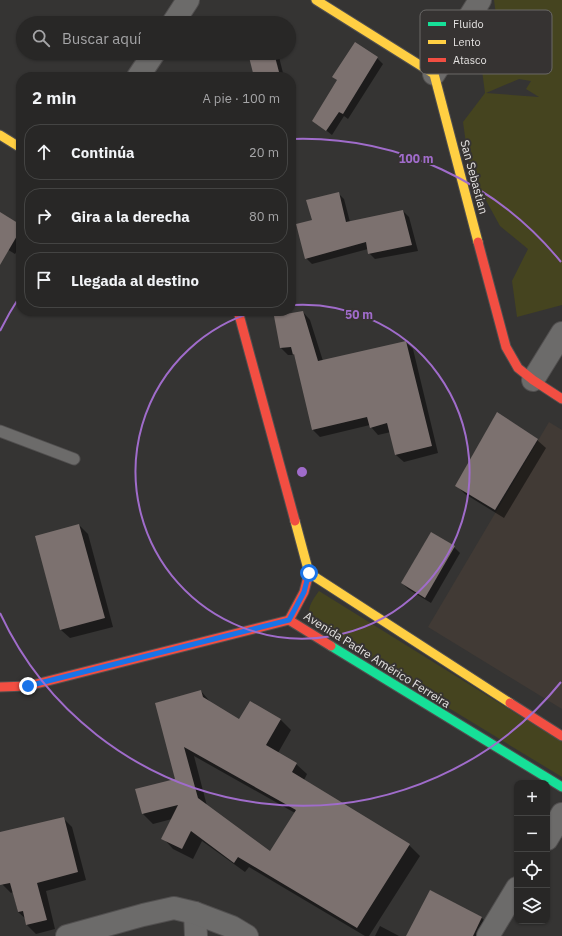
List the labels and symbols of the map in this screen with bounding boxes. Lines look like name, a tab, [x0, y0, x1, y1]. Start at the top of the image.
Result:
legend	[420, 10, 552, 74]
text: Fluido	[453, 17, 484, 31]
text: Lento	[453, 35, 481, 49]
text: Atasco	[453, 53, 487, 67]
street label: San Sebastian	[457, 138, 492, 216]
text: 100 m	[398, 151, 434, 166]
text: 50 m	[345, 307, 373, 322]
centre of rings	[295, 465, 309, 479]
route start	[300, 564, 318, 582]
street label: Avenida Padre Américo Ferreira	[301, 608, 454, 711]
route end	[19, 677, 37, 695]

